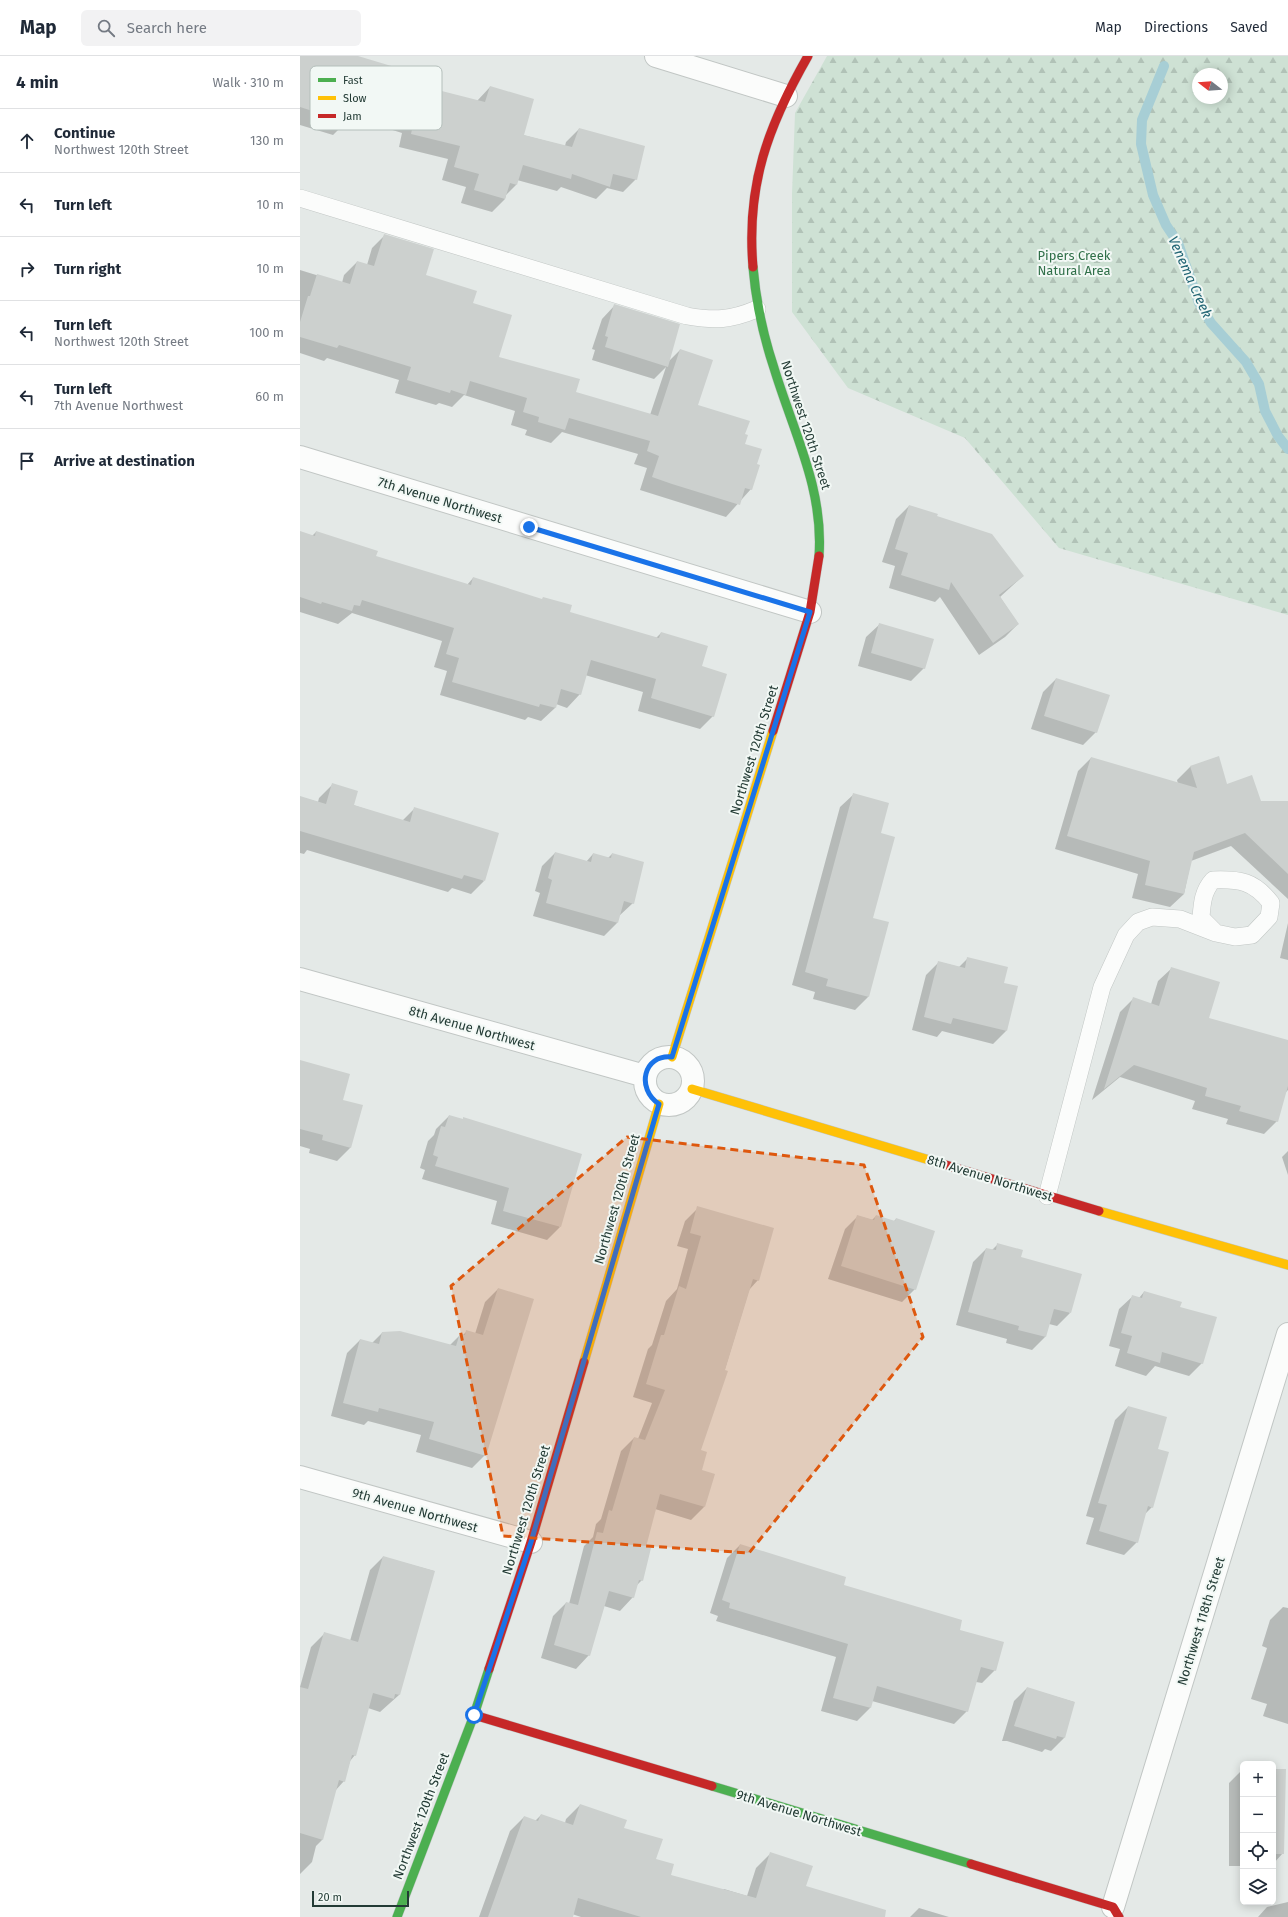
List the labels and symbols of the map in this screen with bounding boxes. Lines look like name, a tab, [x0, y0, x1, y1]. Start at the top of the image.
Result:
legend	[310, 66, 442, 130]
north arrow	[1192, 68, 1228, 104]
text: Fast	[343, 74, 363, 87]
text: Slow	[343, 92, 367, 105]
text: Jam	[343, 110, 362, 123]
water label: Venema Creek	[1164, 233, 1216, 321]
park label: Pipers Creek Natural Area	[1037, 248, 1111, 278]
street label: Northwest 120th Street	[778, 359, 834, 492]
street label: 7th Avenue Northwest	[376, 474, 504, 526]
route end	[520, 518, 538, 536]
street label: Northwest 120th Street	[727, 683, 781, 817]
street label: 8th Avenue Northwest	[407, 1003, 537, 1053]
street label: Northwest 120th Street	[591, 1132, 643, 1266]
street label: 8th Avenue Northwest	[925, 1152, 1055, 1204]
street label: Northwest 120th Street	[499, 1443, 553, 1577]
street label: 9th Avenue Northwest	[350, 1485, 480, 1535]
street label: Northwest 118th Street	[1174, 1555, 1228, 1687]
route start	[465, 1706, 483, 1724]
street label: Northwest 120th Street	[390, 1750, 452, 1882]
street label: 9th Avenue Northwest	[735, 1787, 864, 1839]
scale bar	[312, 1889, 409, 1908]

